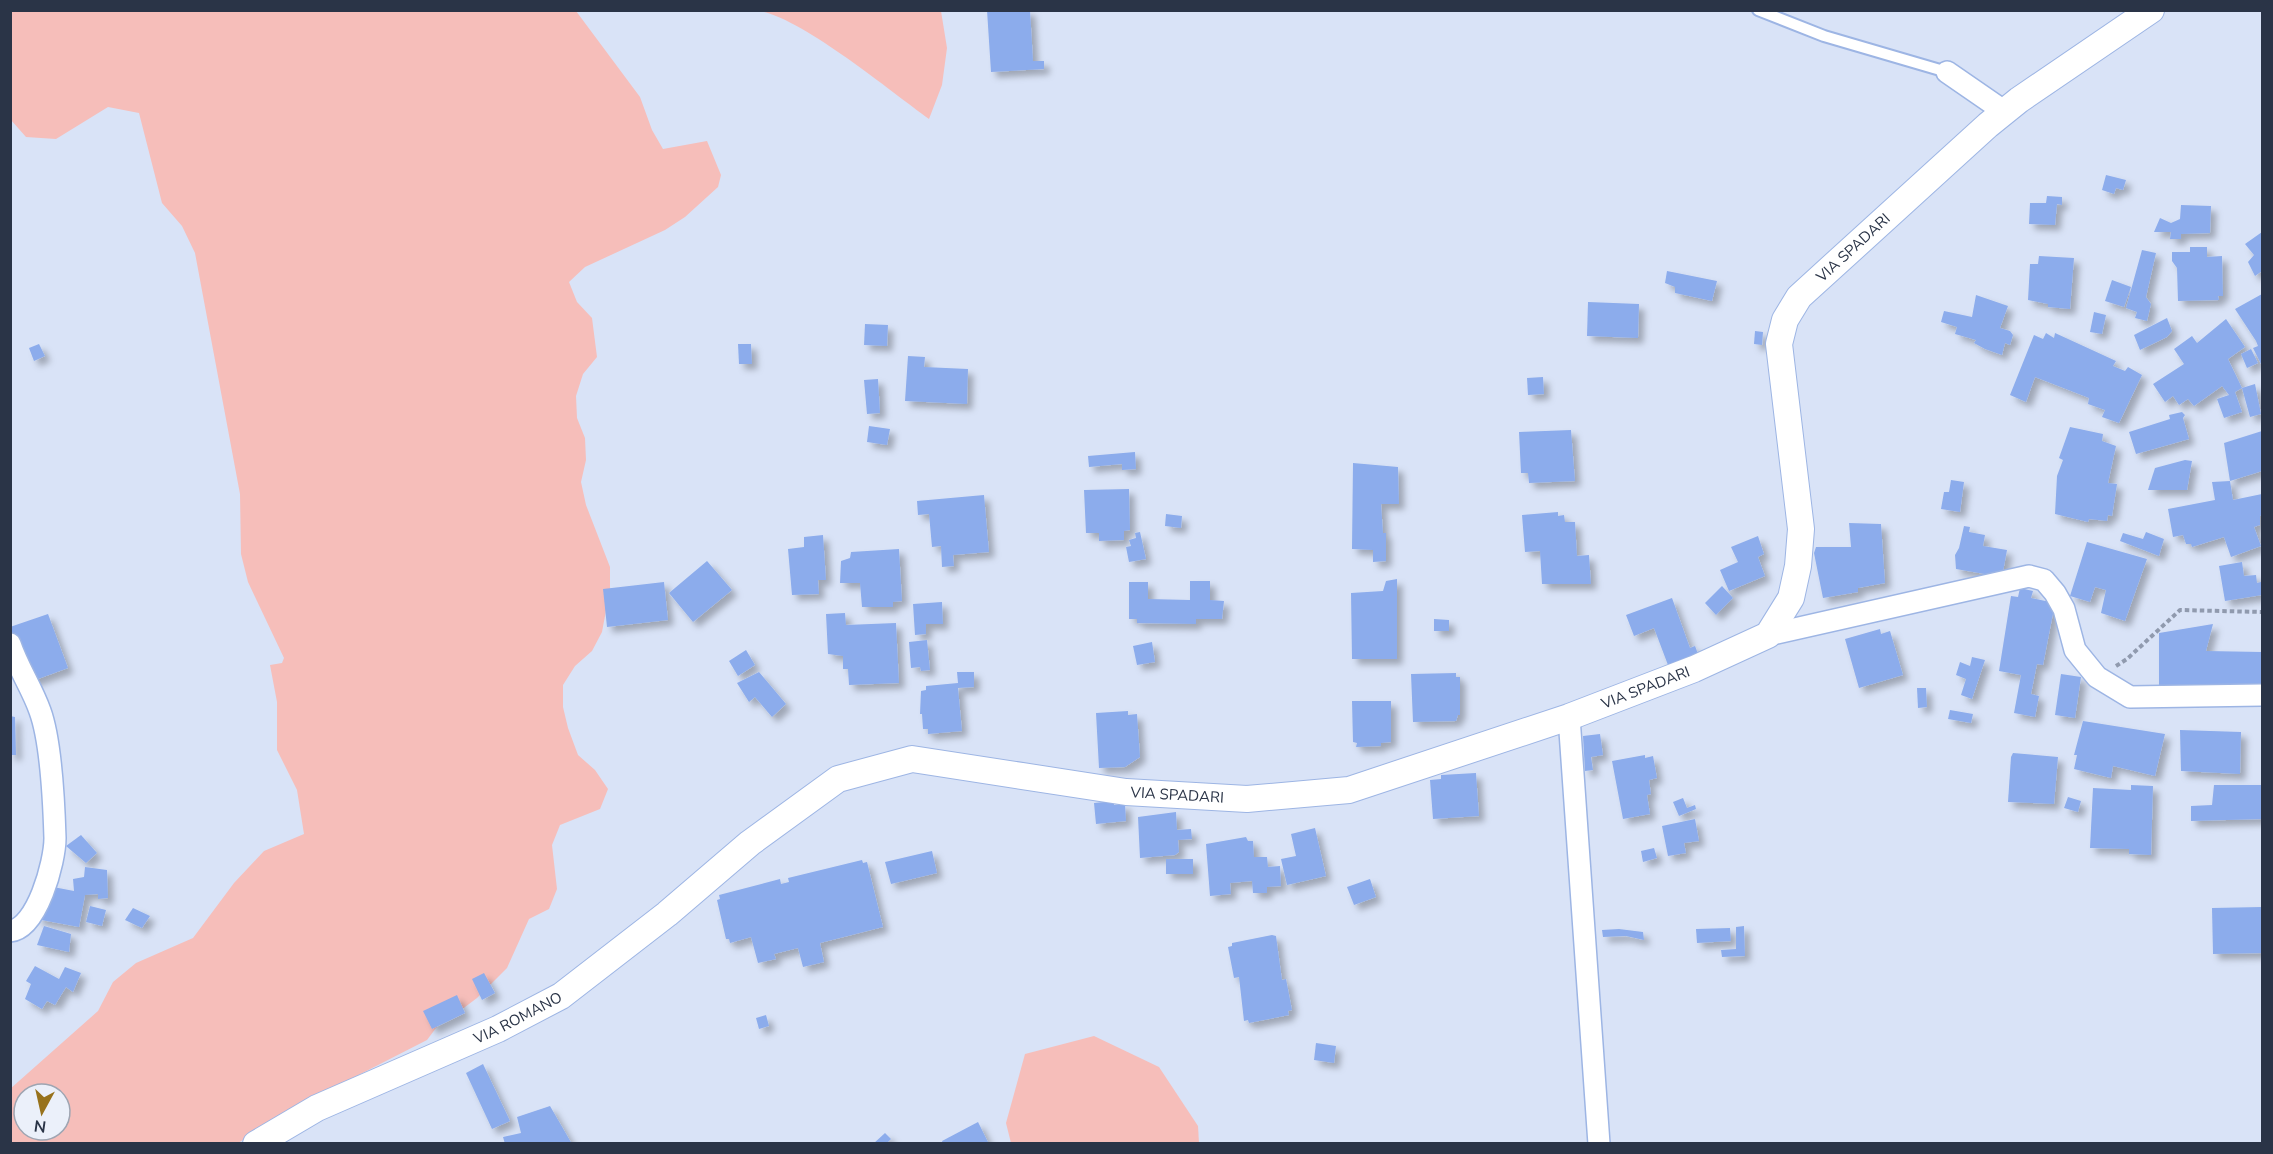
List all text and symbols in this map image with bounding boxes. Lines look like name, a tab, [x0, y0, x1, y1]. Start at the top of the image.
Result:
street label: VIA SPADARI	[1811, 209, 1894, 287]
street label: VIA SPADARI	[1597, 662, 1693, 714]
street label: VIA SPADARI	[1129, 782, 1224, 808]
street label: VIA ROMANO	[469, 987, 566, 1049]
north arrow	[12, 1082, 72, 1142]
text: N	[33, 1114, 48, 1138]

